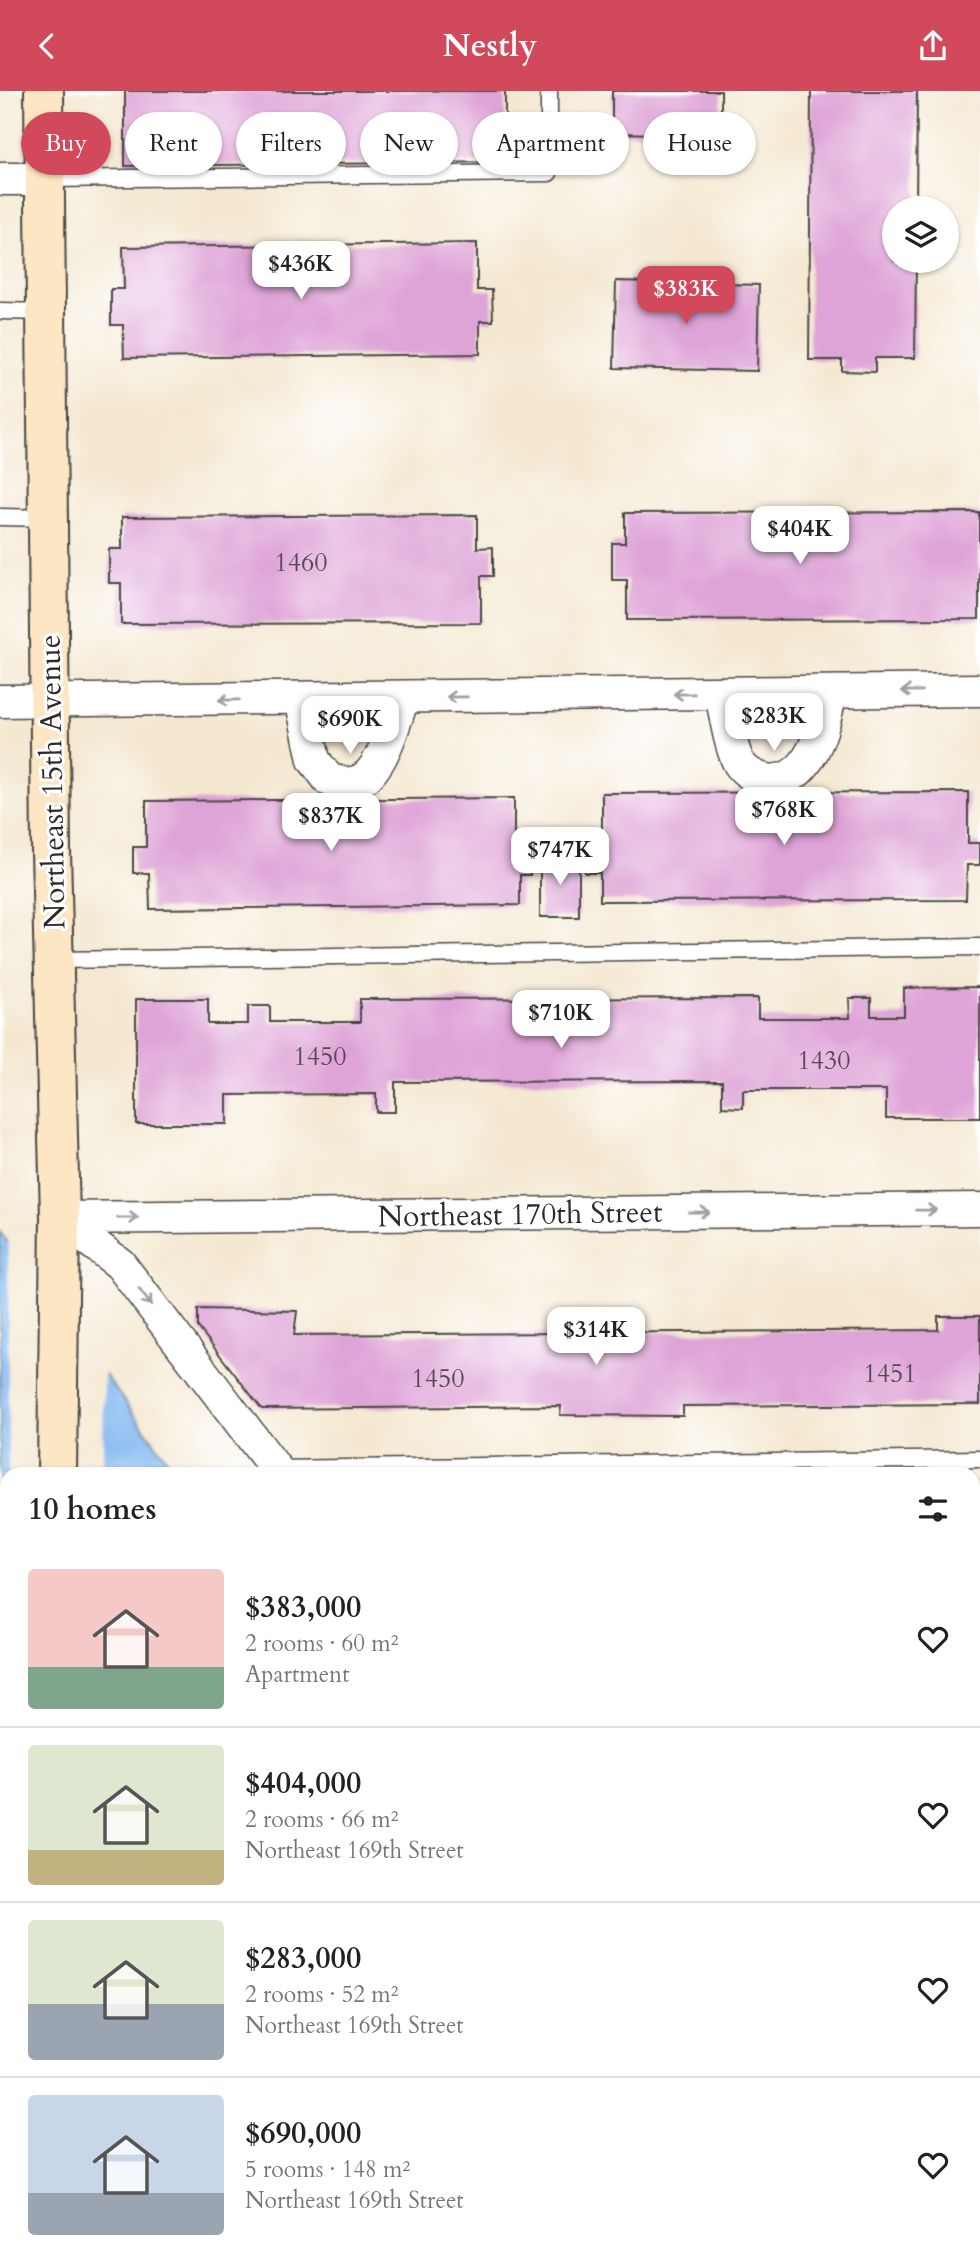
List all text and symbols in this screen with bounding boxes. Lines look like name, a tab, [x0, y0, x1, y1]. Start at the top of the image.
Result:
text: Nestly	[443, 24, 537, 68]
icon: back	[28, 27, 66, 65]
icon: share	[914, 27, 952, 65]
chip: Buy	[21, 112, 111, 175]
chip: Rent	[125, 112, 222, 175]
chip: Filters	[236, 112, 346, 175]
chip: New	[360, 112, 458, 175]
chip: Apartment	[472, 112, 629, 175]
chip: House	[643, 112, 756, 175]
map controls	[882, 196, 959, 273]
button: layers	[882, 196, 959, 273]
pin: $436K	[252, 241, 350, 301]
text: $436K	[268, 248, 334, 279]
pin: $383K	[637, 267, 735, 326]
text: $383K	[653, 273, 719, 304]
pin: $404K	[751, 507, 849, 566]
text: $404K	[767, 513, 833, 544]
house number: 1460	[274, 545, 328, 580]
street label: Northeast 15th Avenue	[29, 634, 76, 930]
one-way arrow	[901, 684, 924, 698]
one-way arrow	[673, 687, 696, 701]
one-way arrow	[446, 690, 469, 704]
one-way arrow	[218, 693, 241, 706]
pin: $283K	[725, 693, 823, 753]
pin: $690K	[301, 697, 399, 756]
text: $283K	[741, 700, 807, 731]
text: $690K	[317, 703, 383, 734]
pin: $768K	[735, 787, 833, 847]
pin: $837K	[282, 793, 380, 853]
text: $768K	[751, 794, 817, 825]
text: $837K	[298, 800, 364, 831]
pin: $747K	[511, 827, 609, 887]
text: $747K	[527, 834, 593, 865]
pin: $710K	[512, 991, 610, 1050]
text: $710K	[528, 997, 594, 1028]
house number: 1450	[293, 1039, 347, 1074]
house number: 1430	[797, 1043, 851, 1078]
street label: Northeast 170th Street	[377, 1192, 663, 1237]
one-way arrow	[914, 1203, 937, 1217]
one-way arrow	[687, 1205, 710, 1219]
one-way arrow	[117, 1211, 140, 1225]
one-way arrow	[138, 1288, 153, 1306]
pin: $314K	[547, 1307, 645, 1367]
text: $314K	[563, 1314, 629, 1345]
house number: 1451	[863, 1356, 917, 1391]
house number: 1450	[411, 1361, 465, 1396]
text: 10 homes	[28, 1489, 157, 1530]
icon: filters	[914, 1490, 952, 1528]
text: $383,000	[245, 1587, 361, 1628]
icon: home	[84, 1597, 168, 1681]
icon: heart	[914, 1620, 952, 1658]
text: 2 rooms · 60 m²	[245, 1628, 398, 1659]
text: Apartment	[245, 1659, 349, 1690]
text: $404,000	[245, 1763, 361, 1804]
icon: home	[84, 1773, 168, 1857]
icon: heart	[914, 1796, 952, 1834]
text: 2 rooms · 66 m²	[245, 1804, 398, 1835]
text: Northeast 169th Street	[245, 1835, 464, 1866]
text: $283,000	[245, 1938, 361, 1979]
icon: home	[84, 1948, 168, 2032]
icon: heart	[914, 1971, 952, 2009]
text: 2 rooms · 52 m²	[245, 1979, 398, 2010]
text: Northeast 169th Street	[245, 2010, 464, 2041]
text: $690,000	[245, 2113, 361, 2154]
icon: home	[84, 2123, 168, 2207]
icon: heart	[914, 2146, 952, 2184]
text: 5 rooms · 148 m²	[245, 2154, 410, 2185]
text: Northeast 169th Street	[245, 2185, 464, 2216]

